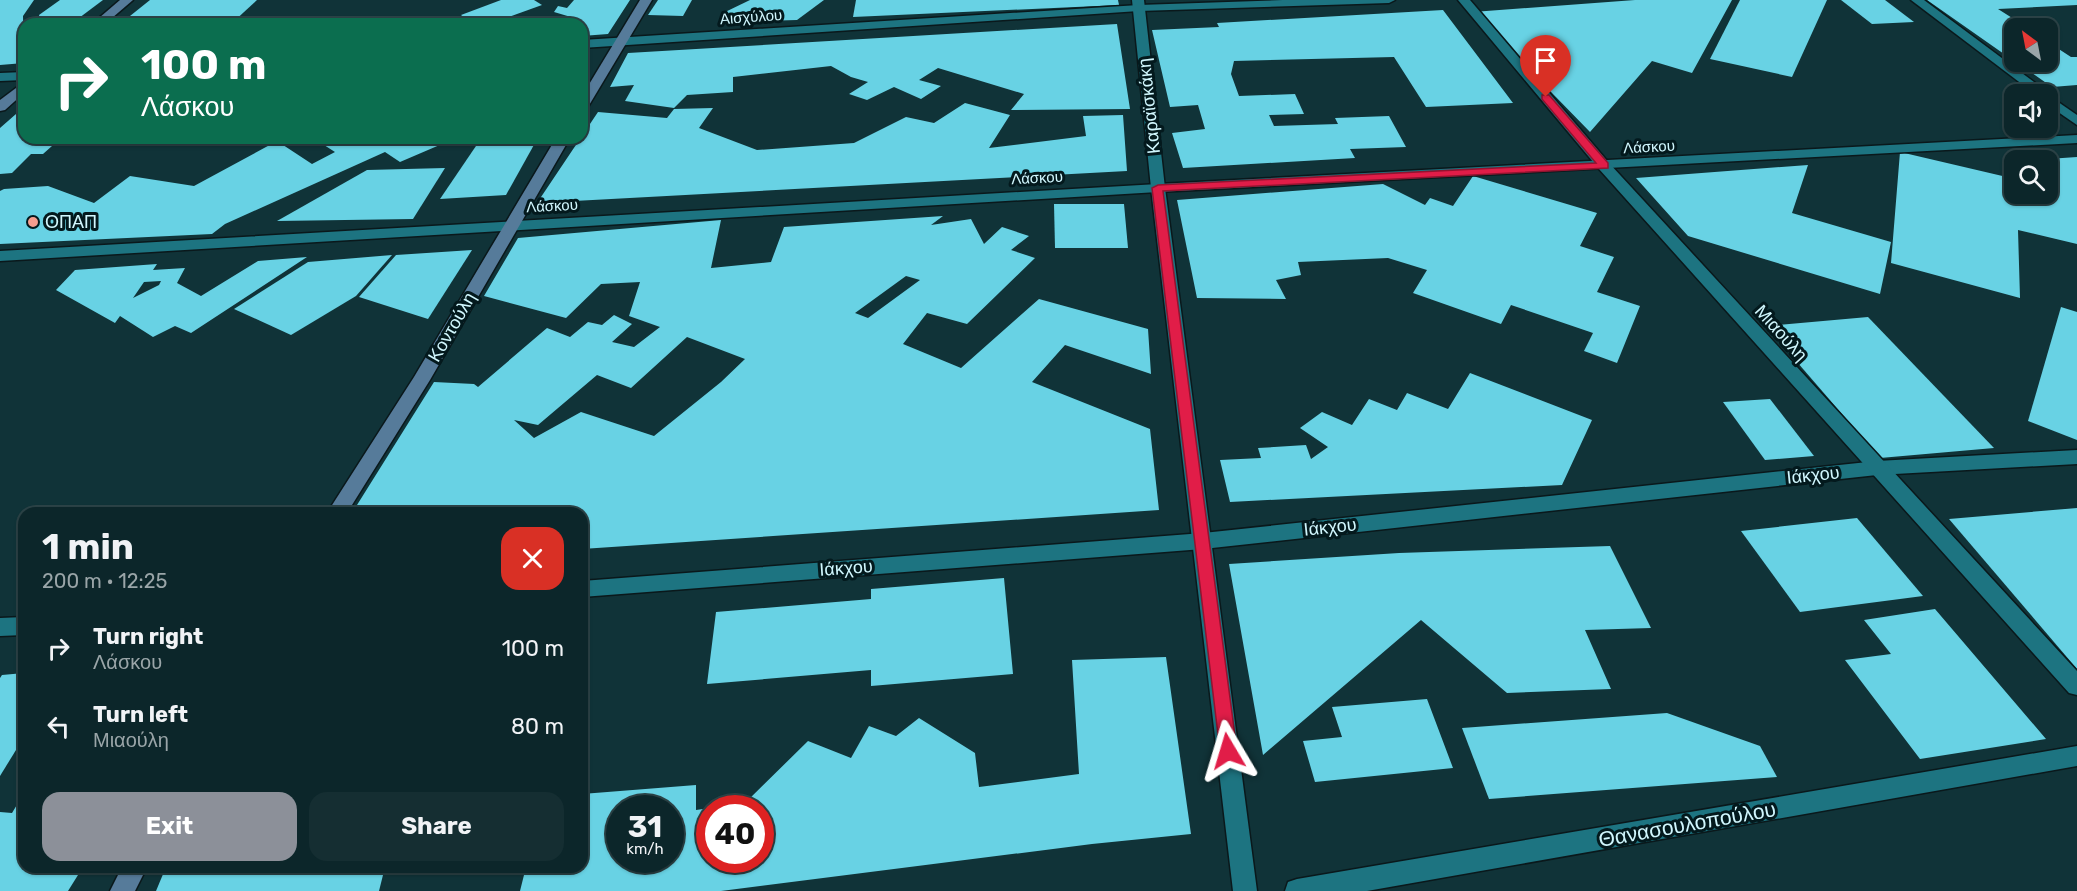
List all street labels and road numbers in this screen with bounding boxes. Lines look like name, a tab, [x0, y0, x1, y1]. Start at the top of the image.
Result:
street label: Αισχύλου	[719, 6, 783, 28]
street label: Καραϊσκάκη	[1133, 57, 1165, 155]
street label: Λάσκου	[1623, 137, 1675, 157]
street label: Λάσκου	[1011, 168, 1063, 188]
street label: Λάσκου	[526, 196, 578, 216]
street label: Κοντούλη	[423, 288, 481, 366]
street label: Μιαούλη	[1750, 300, 1812, 366]
street label: Ιάκχου	[1785, 461, 1841, 489]
street label: Ιάκχου	[1302, 513, 1358, 541]
street label: Ιάκχου	[819, 555, 873, 581]
street label: Θανασουλοπούλου	[1596, 796, 1778, 852]

